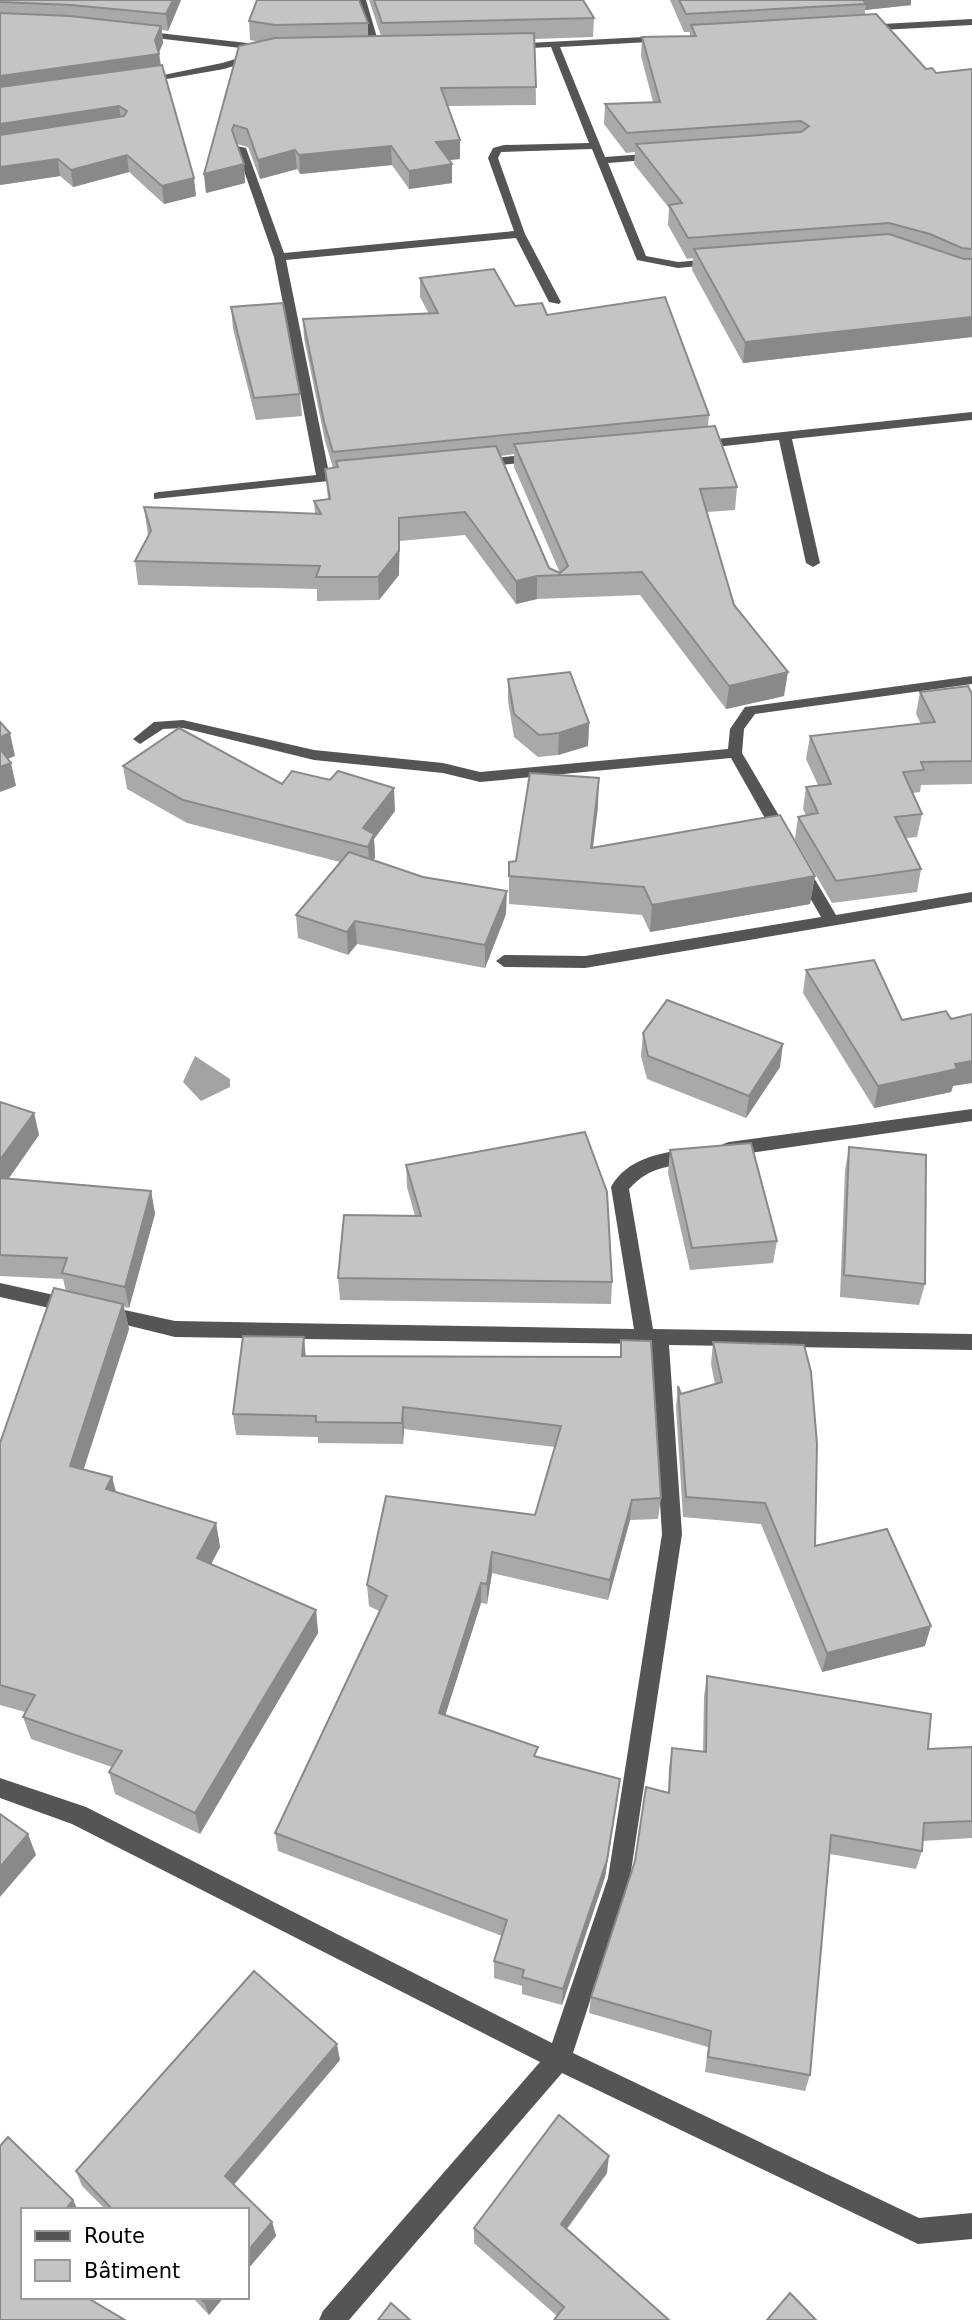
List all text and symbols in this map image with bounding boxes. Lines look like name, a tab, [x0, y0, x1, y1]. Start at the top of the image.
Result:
legend	[21, 2208, 248, 2299]
text: Route	[84, 2224, 145, 2248]
text: Bâtiment	[84, 2259, 180, 2283]

